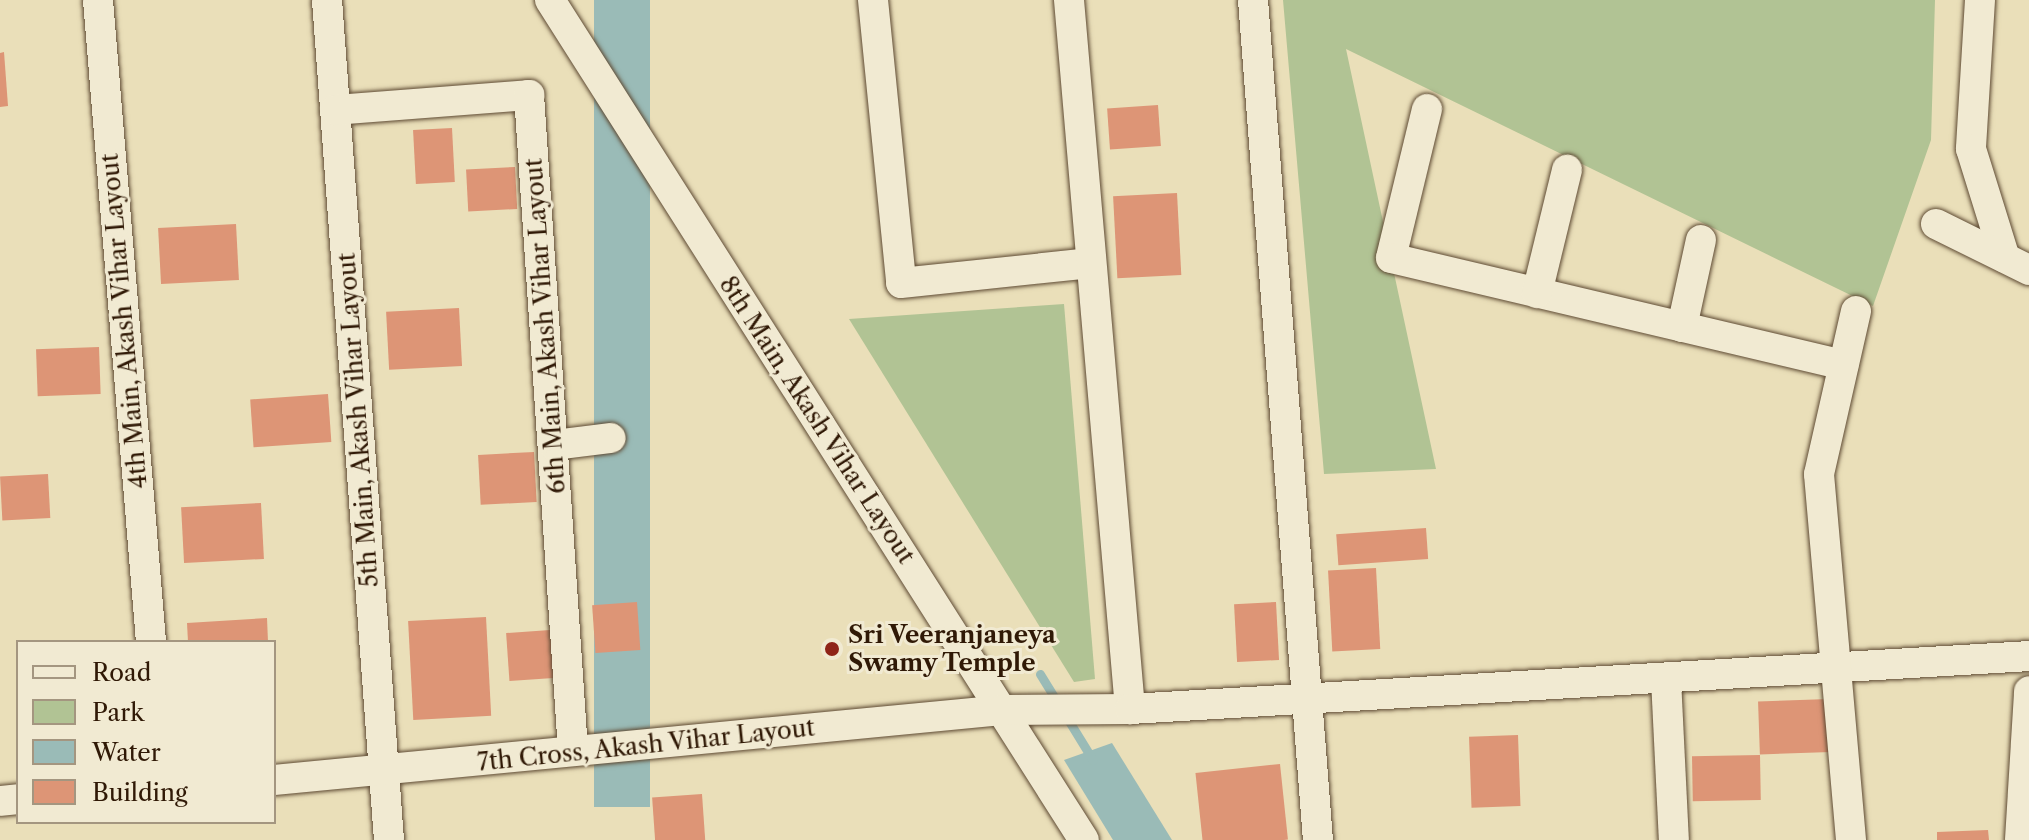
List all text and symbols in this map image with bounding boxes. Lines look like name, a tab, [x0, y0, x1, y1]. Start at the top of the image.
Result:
street label: 4th Main, Akash Vihar Layout	[95, 151, 153, 491]
street label: 6th Main, Akash Vihar Layout	[519, 156, 571, 496]
street label: 5th Main, Akash Vihar Layout	[332, 251, 384, 589]
street label: 8th Main, Akash Vihar Layout	[713, 270, 921, 570]
place label: Sri Veeranjaneya Swamy Temple	[848, 621, 1057, 677]
legend	[16, 640, 276, 824]
marker: Sri Veeranjaneya Swamy Temple	[823, 640, 841, 658]
text: Road	[92, 658, 151, 687]
text: Park	[92, 698, 144, 727]
street label: 7th Cross, Akash Vihar Layout	[475, 713, 817, 777]
text: Water	[92, 738, 161, 767]
text: Building	[92, 778, 188, 807]

